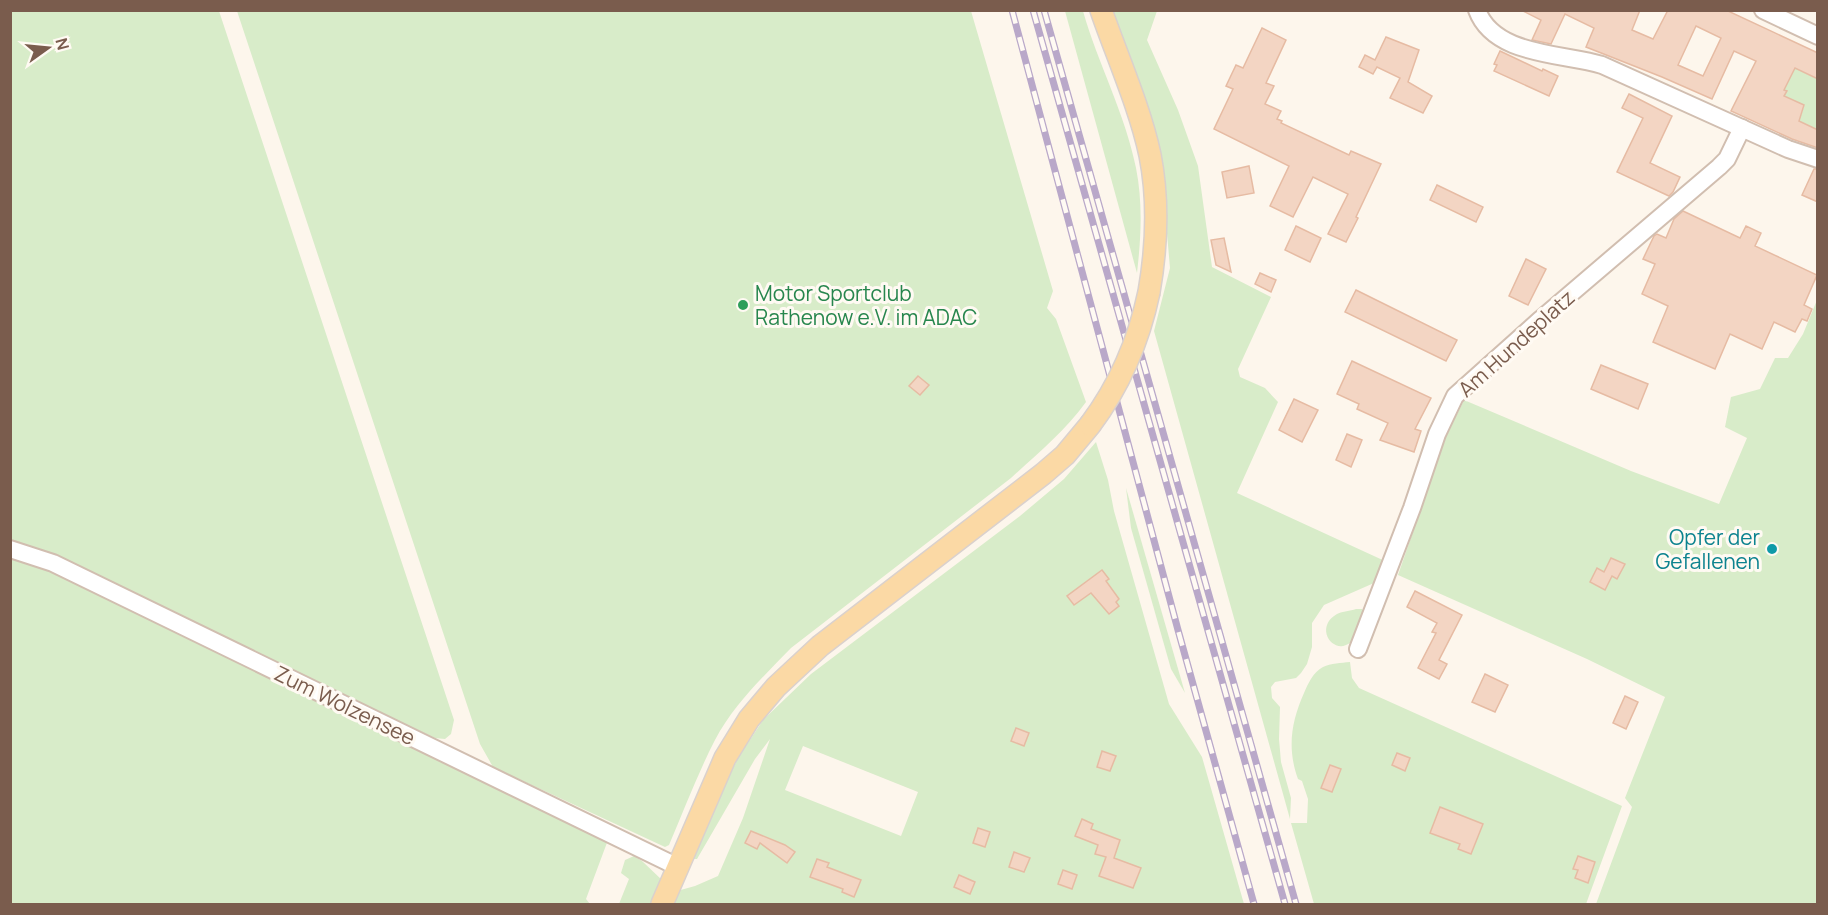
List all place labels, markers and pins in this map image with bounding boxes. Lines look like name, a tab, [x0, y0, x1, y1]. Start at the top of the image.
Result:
place label: Motor Sportclub Rathenow e.V. im ADAC	[755, 279, 977, 331]
marker: Motor Sportclub Rathenow e.V. im ADAC	[736, 298, 750, 312]
place label: Opfer der Gefallenen	[1656, 523, 1760, 575]
marker: Opfer der Gefallenen	[1765, 542, 1779, 556]

